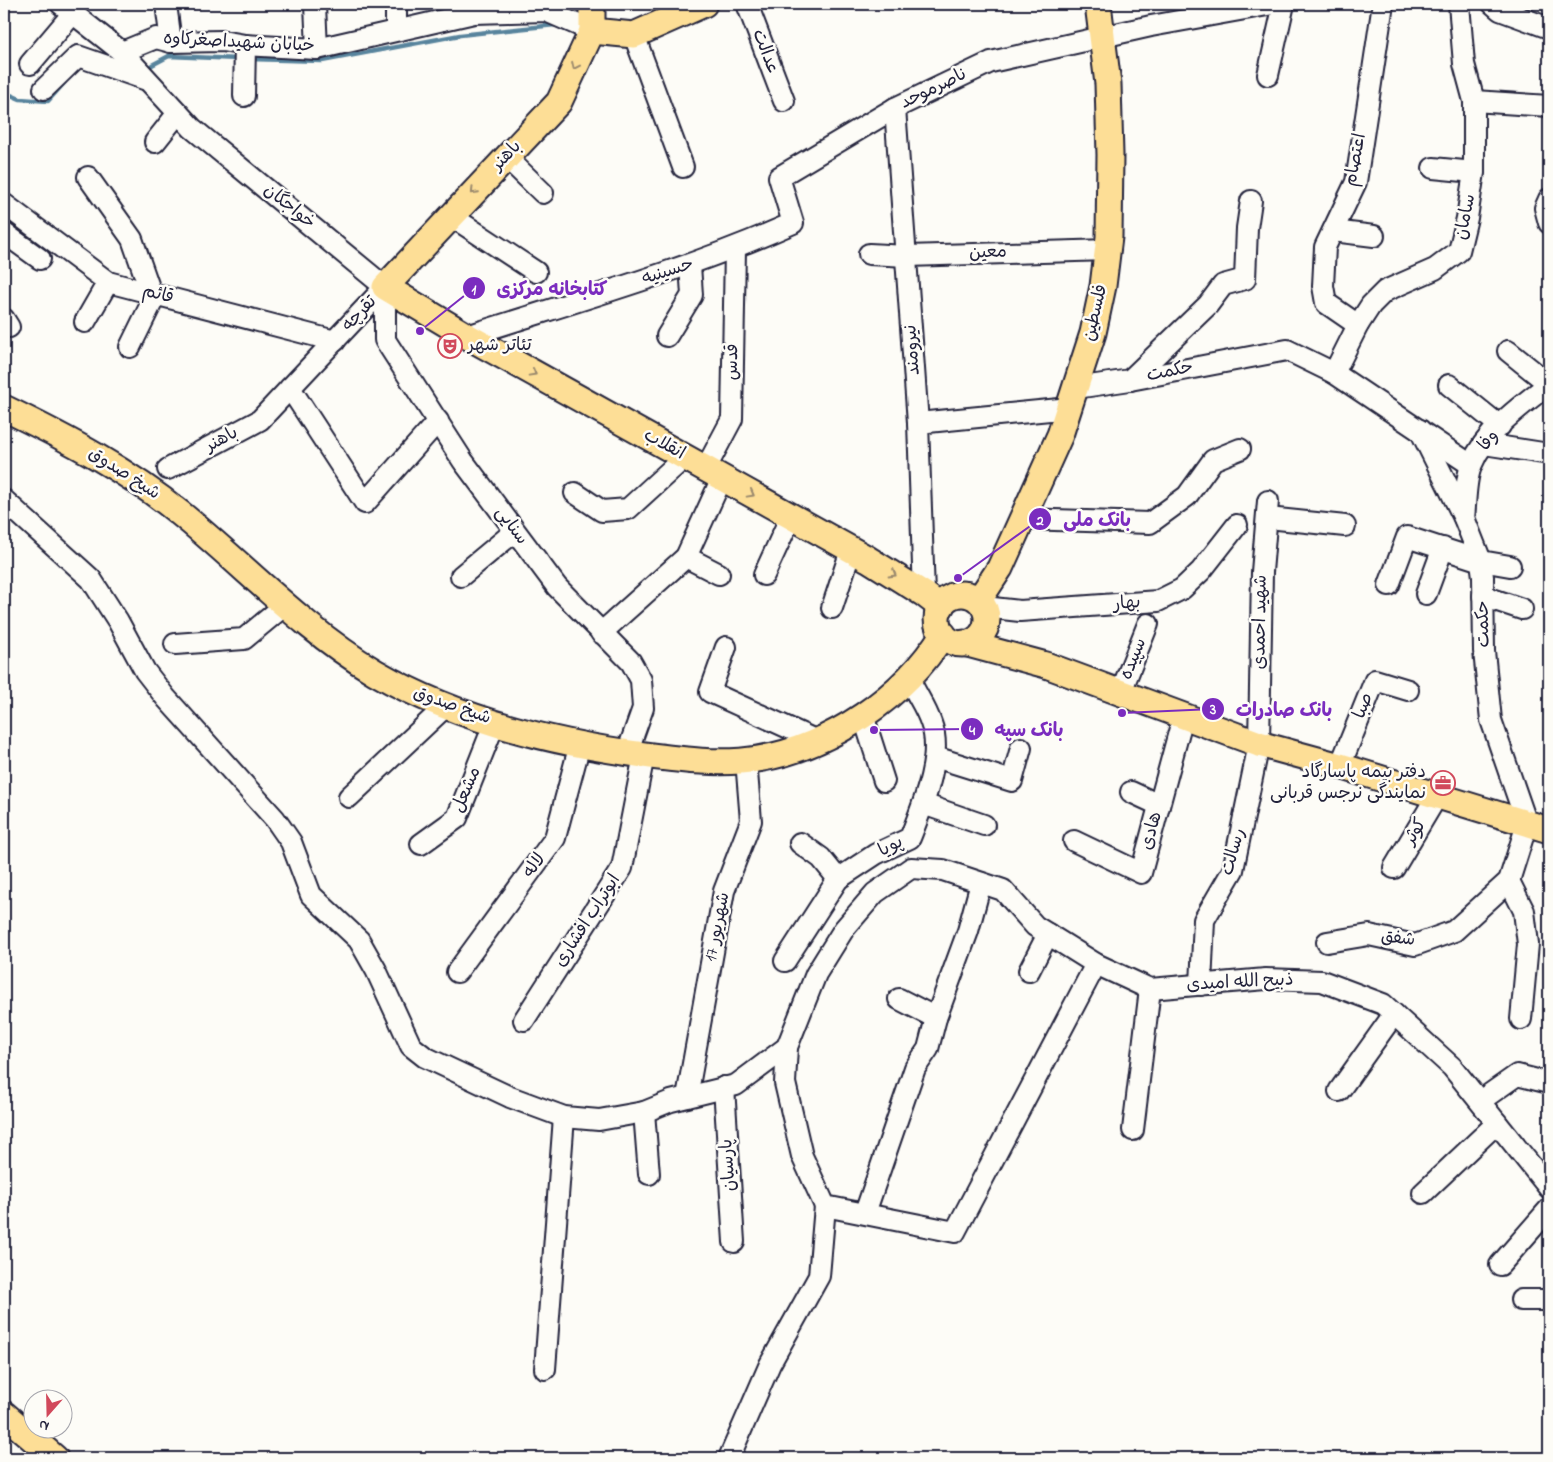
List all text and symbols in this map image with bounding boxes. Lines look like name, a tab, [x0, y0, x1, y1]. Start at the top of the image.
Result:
street label: خیابان شهیداصغرکاوه	[162, 26, 316, 60]
street label: عدالت	[745, 26, 785, 78]
one-way arrow	[572, 61, 582, 70]
street label: ناصرموحد	[896, 62, 972, 116]
street label: اعتصام	[1338, 131, 1374, 189]
street label: باهنر	[485, 135, 528, 179]
street label: خواجگان	[257, 178, 321, 236]
one-way arrow	[471, 186, 480, 195]
street label: سامان	[1449, 192, 1483, 242]
street label: معین	[969, 239, 1007, 267]
street label: حسینیه	[639, 251, 697, 293]
callout: کتابخانه مرکزی	[462, 271, 617, 305]
text: کتابخانه مرکزی	[497, 277, 608, 304]
street label: قائم	[140, 279, 176, 311]
text: 1	[472, 279, 477, 301]
street label: فلسطین	[1077, 282, 1115, 344]
street label: تقرچه	[336, 289, 384, 338]
street label: نیرومند	[898, 324, 928, 376]
theatre icon: تئاتر شهر	[437, 333, 463, 359]
place label: تئاتر شهر	[466, 333, 532, 359]
street label: قدس	[720, 343, 746, 381]
street label: حکمت	[1144, 355, 1196, 389]
one-way arrow	[527, 367, 536, 377]
street label: باهنر	[199, 421, 243, 460]
street label: انقلاب	[638, 423, 690, 467]
street label: وفا	[1472, 425, 1506, 457]
street label: شیخ صدوق	[83, 441, 165, 507]
one-way arrow	[746, 488, 755, 498]
street label: سنایی	[488, 501, 534, 551]
callout: بانک ملی	[1028, 502, 1140, 536]
text: بانک ملی	[1063, 508, 1131, 535]
text: 2	[1035, 510, 1044, 532]
one-way arrow	[887, 568, 896, 578]
street label: شهید احمدی	[1247, 574, 1275, 670]
street label: بهار	[1110, 590, 1142, 618]
street label: حکمت	[1471, 600, 1497, 648]
street label: سپیده	[1114, 634, 1154, 684]
street label: شیخ صدوق	[409, 680, 495, 732]
street label: صبا	[1347, 689, 1381, 723]
callout: بانک صادرات	[1200, 692, 1342, 726]
text: بانک صادرات	[1236, 698, 1332, 725]
text: 3	[1209, 699, 1216, 721]
callout: بانک سپه	[960, 712, 1074, 746]
text: بانک سپه	[995, 718, 1063, 745]
text: 4	[968, 720, 976, 742]
place label: دفتر بیمه پاسارگاد نمایندگی نرجس قربانی	[1270, 760, 1426, 807]
street label: مشعل	[446, 763, 488, 817]
office icon: دفتر بیمه پاسارگاد نمایندگی نرجس قربانی	[1430, 770, 1456, 796]
street label: هادی	[1134, 809, 1170, 853]
street label: کوثر	[1397, 813, 1434, 852]
street label: رسالت	[1215, 825, 1253, 879]
street label: پویا	[874, 830, 908, 864]
street label: لاله	[517, 848, 553, 884]
street label: ابوتراب افشاری	[548, 869, 628, 973]
street label: 17 شهریور	[699, 890, 737, 964]
street label: شفق	[1379, 924, 1417, 954]
street label: ذبیح الله امیدی	[1186, 967, 1294, 999]
street label: پارسیان	[714, 1138, 744, 1192]
north arrow	[22, 1390, 72, 1440]
text: N	[36, 1413, 52, 1436]

